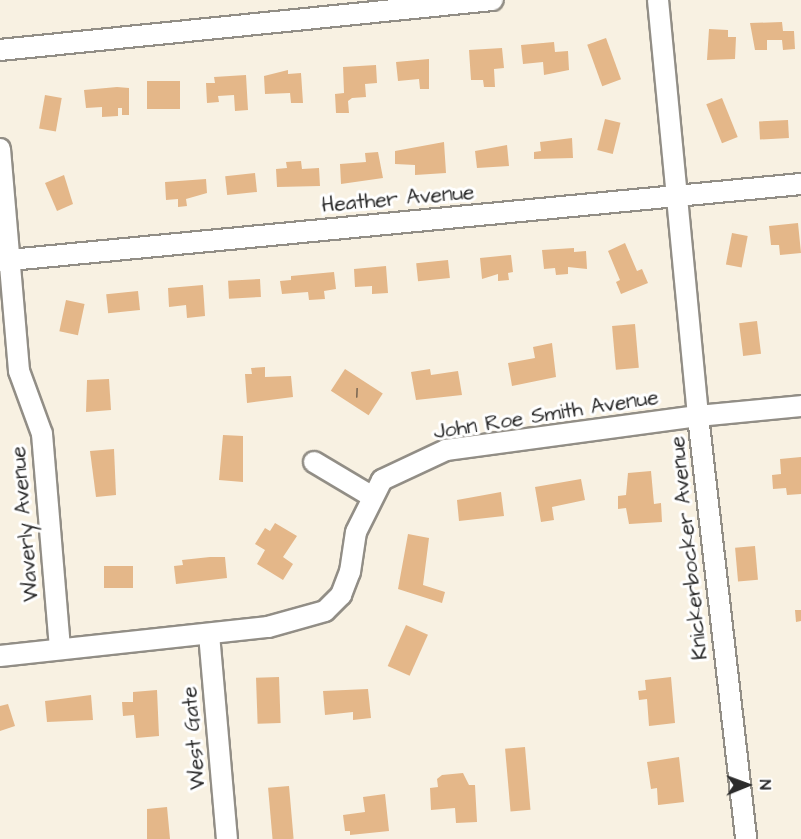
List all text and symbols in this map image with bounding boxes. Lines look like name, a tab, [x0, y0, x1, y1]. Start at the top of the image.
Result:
street label: Heather Avenue	[321, 180, 475, 218]
house number: 1	[356, 382, 358, 404]
street label: John Roe Smith Avenue	[432, 385, 660, 445]
street label: Knickerbocker Avenue	[665, 435, 713, 661]
street label: Waverly Avenue	[6, 445, 44, 603]
street label: West Gate	[177, 685, 211, 791]
north arrow	[717, 755, 777, 815]
text: N	[754, 779, 776, 790]

